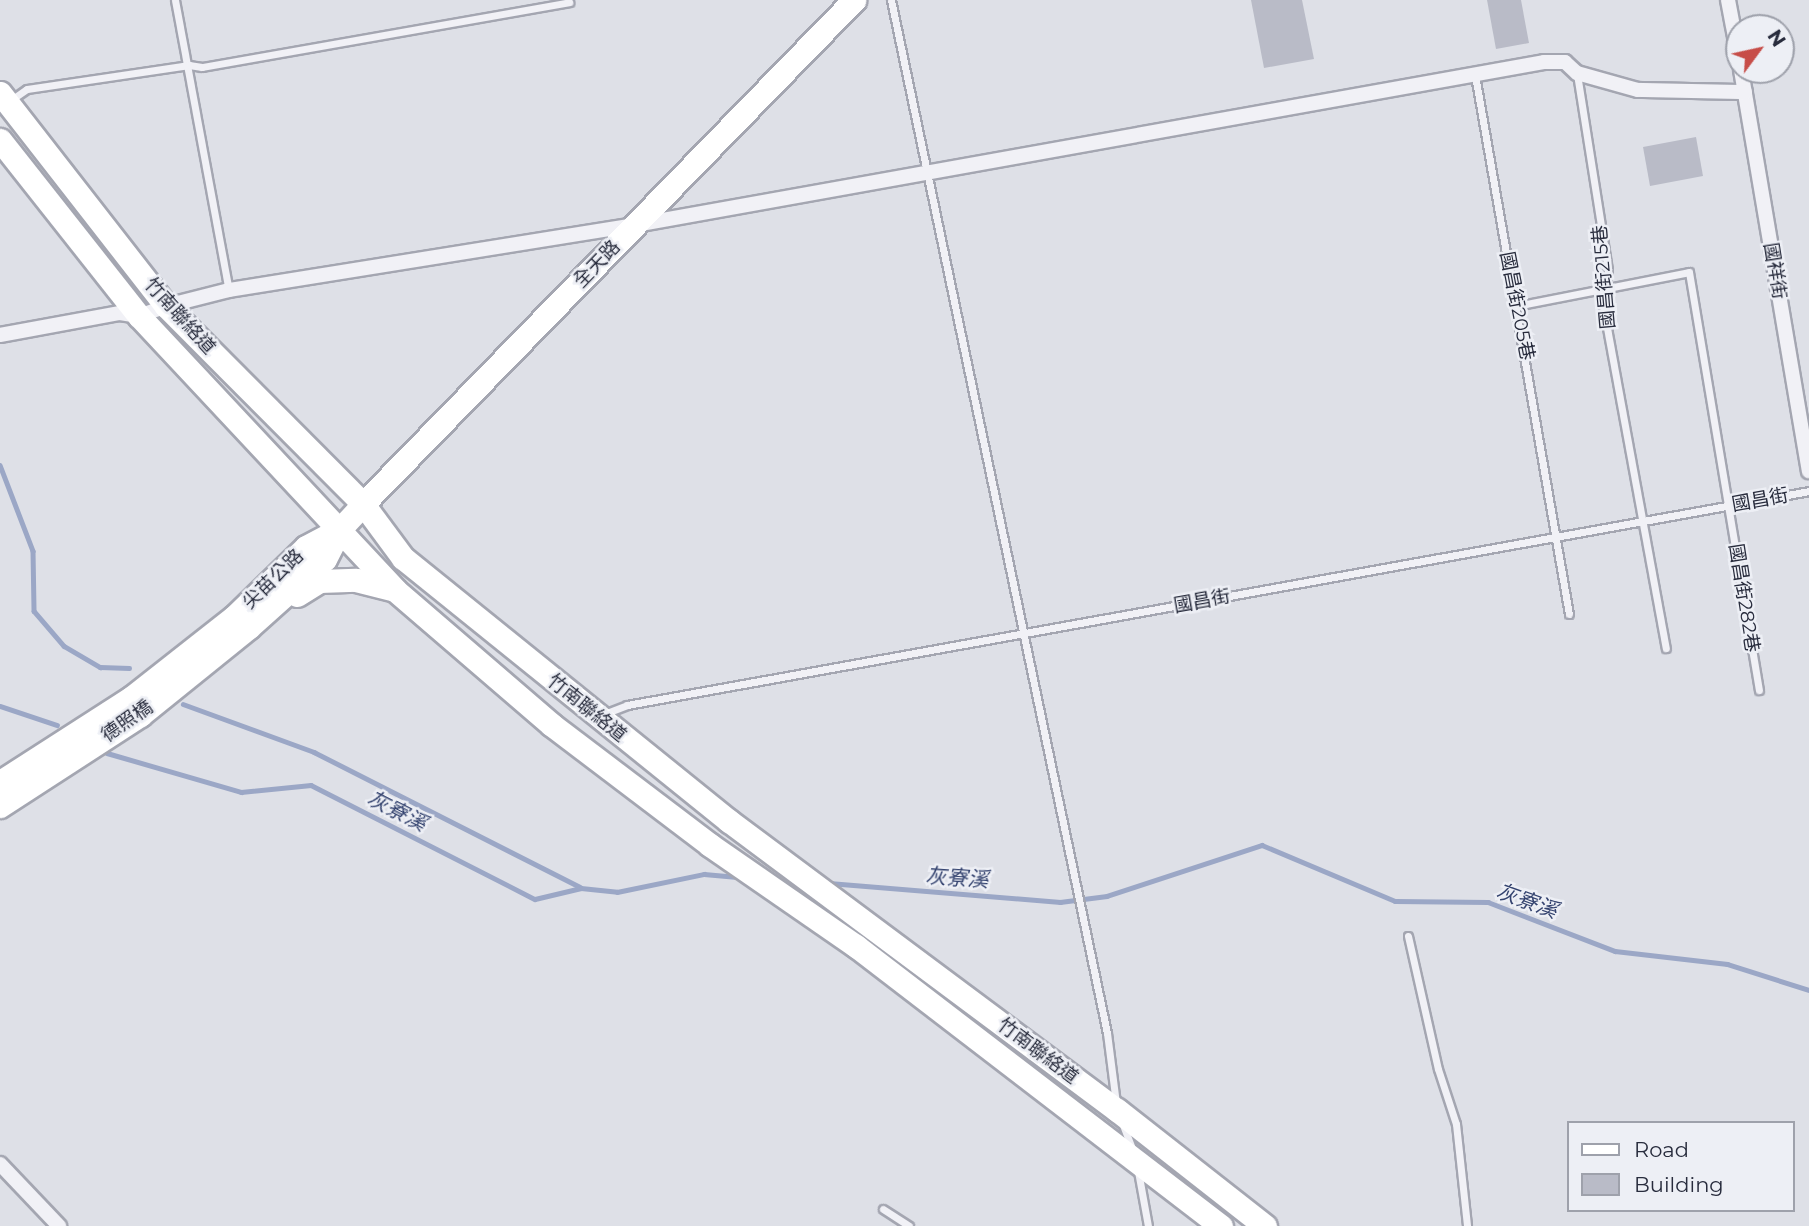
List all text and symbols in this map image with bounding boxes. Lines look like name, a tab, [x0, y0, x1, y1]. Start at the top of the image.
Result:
north arrow	[1725, 14, 1795, 84]
text: N	[1763, 26, 1790, 51]
street label: 國昌街215巷	[1588, 224, 1620, 330]
street label: 全天路	[569, 236, 625, 292]
street label: 國祥街	[1759, 241, 1791, 301]
street label: 國昌街205巷	[1495, 250, 1539, 362]
street label: 竹南聯絡道	[140, 273, 220, 359]
street label: 國昌街	[1730, 484, 1790, 516]
street label: 國昌街282巷	[1724, 542, 1764, 654]
street label: 尖苗公路	[238, 544, 308, 614]
street label: 國昌街	[1172, 585, 1232, 617]
street label: 竹南聯絡道	[543, 669, 631, 747]
street label: 德照橋	[97, 695, 157, 747]
water label: 灰寮溪	[363, 785, 431, 837]
water label: 灰寮溪	[925, 863, 989, 893]
water label: 灰寮溪	[1493, 878, 1561, 924]
street label: 竹南聯絡道	[993, 1013, 1083, 1089]
legend	[1568, 1121, 1795, 1212]
text: Road	[1634, 1137, 1689, 1162]
text: Building	[1634, 1172, 1724, 1197]

